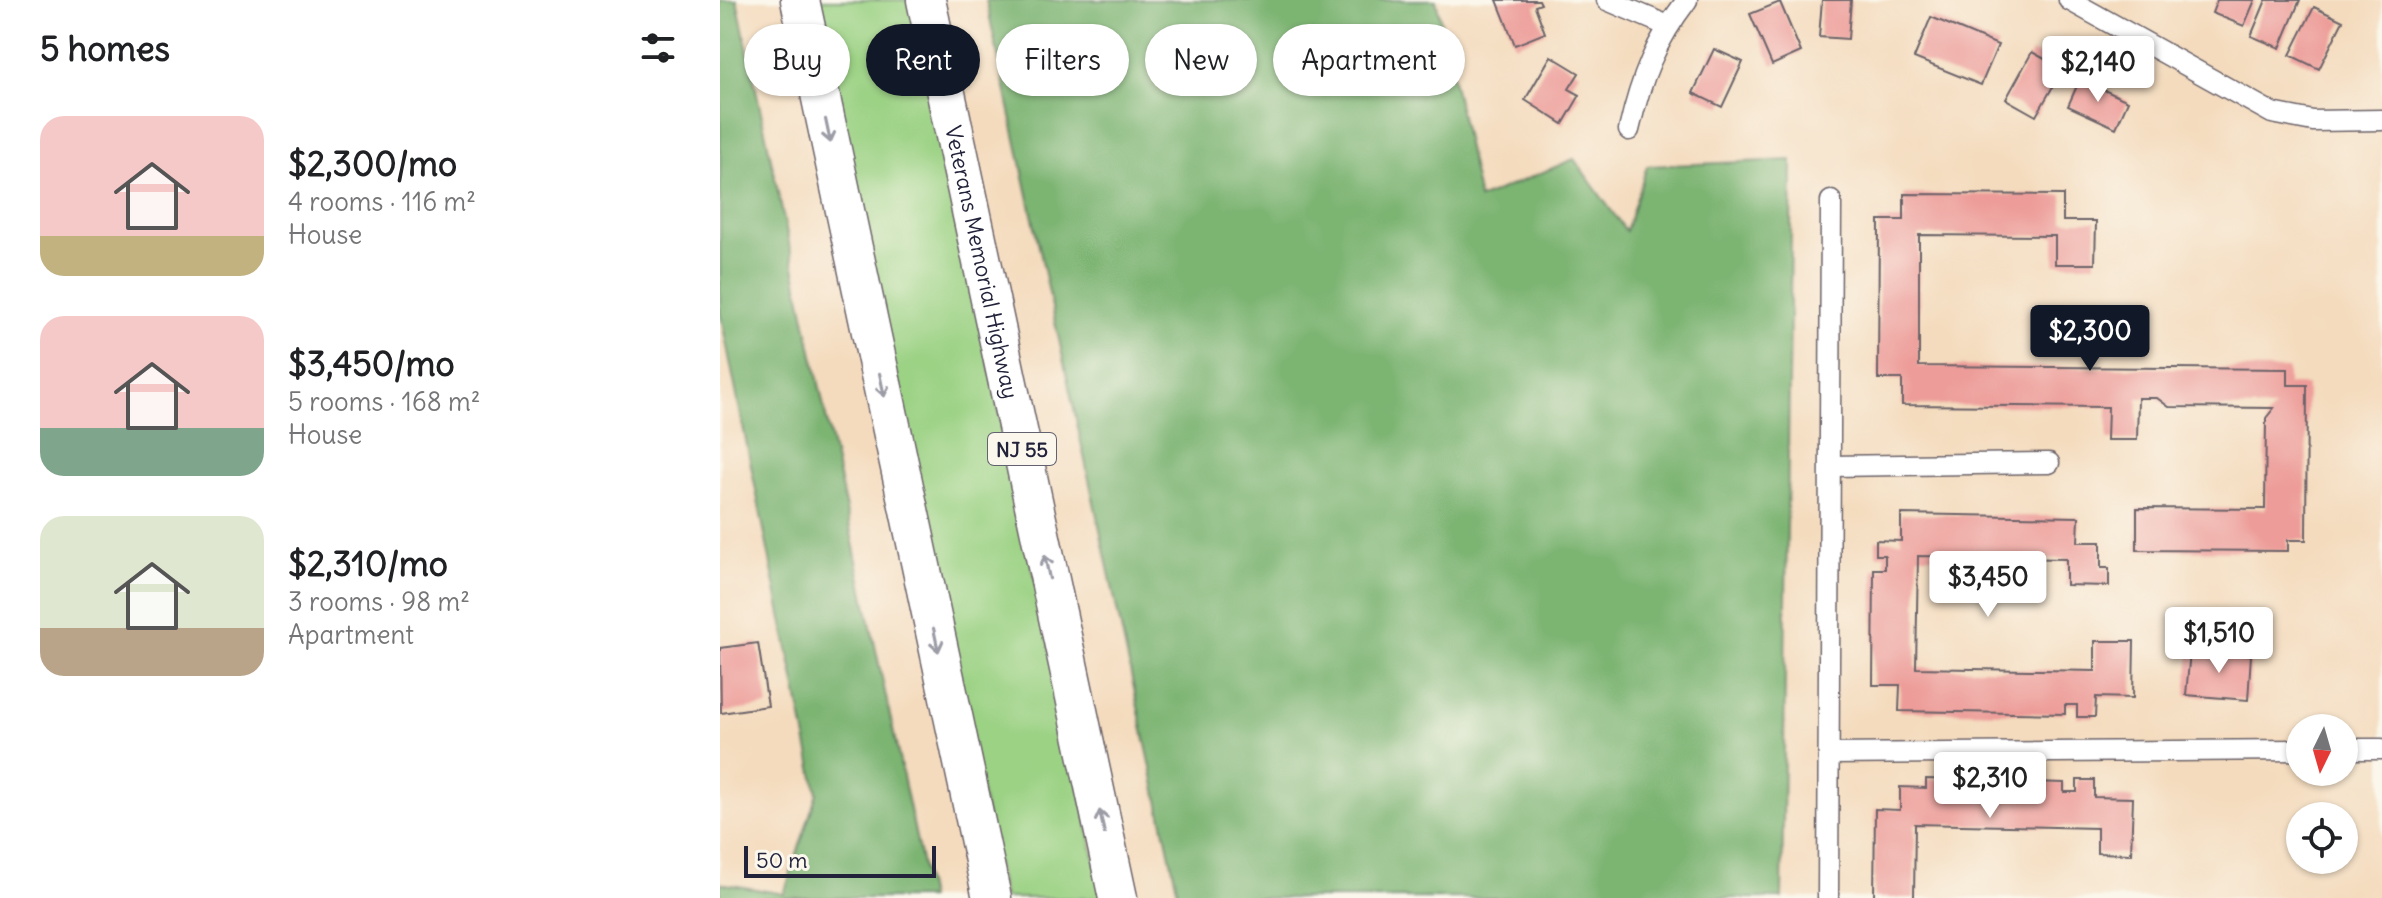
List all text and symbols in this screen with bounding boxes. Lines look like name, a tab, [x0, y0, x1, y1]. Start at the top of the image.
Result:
chip: Buy	[744, 24, 850, 96]
chip: Rent	[866, 24, 980, 96]
chip: Filters	[996, 24, 1129, 96]
chip: New	[1145, 24, 1257, 96]
chip: Apartment	[1273, 24, 1465, 96]
icon: filters	[636, 26, 680, 70]
text: 5 homes	[40, 27, 170, 70]
pin: $2,140	[2033, 36, 2163, 104]
text: $2,140	[2060, 45, 2136, 78]
one-way arrow	[821, 118, 836, 143]
street label: Veterans Memorial Highway	[939, 123, 1025, 401]
text: $2,300/mo	[288, 142, 457, 185]
icon: home	[104, 148, 200, 244]
text: 4 rooms · 116 m²	[288, 185, 476, 218]
text: House	[288, 218, 362, 251]
pin: $2,300	[2025, 305, 2155, 373]
text: $2,300	[2048, 314, 2132, 347]
text: $3,450/mo	[288, 342, 455, 385]
icon: home	[104, 348, 200, 444]
one-way arrow	[875, 372, 890, 398]
text: 5 rooms · 168 m²	[288, 385, 481, 418]
text: House	[288, 418, 362, 451]
road number: NJ 55	[988, 433, 1056, 465]
text: $2,310/mo	[288, 542, 448, 585]
icon: home	[104, 548, 200, 644]
pin: $3,450	[1923, 551, 2053, 619]
one-way arrow	[1039, 555, 1054, 581]
text: $3,450	[1947, 560, 2029, 593]
text: 3 rooms · 98 m²	[288, 585, 470, 618]
pin: $1,510	[2154, 607, 2284, 675]
text: $1,510	[2183, 616, 2255, 649]
text: Apartment	[288, 618, 414, 651]
one-way arrow	[930, 626, 945, 652]
north arrow	[2286, 714, 2358, 786]
map controls	[2286, 714, 2358, 874]
pin: $2,310	[1925, 752, 2055, 820]
text: $2,310	[1952, 761, 2028, 794]
button: locate	[2286, 802, 2358, 874]
one-way arrow	[1093, 809, 1108, 835]
scale bar	[744, 842, 936, 878]
text: 50 m	[756, 846, 808, 874]

